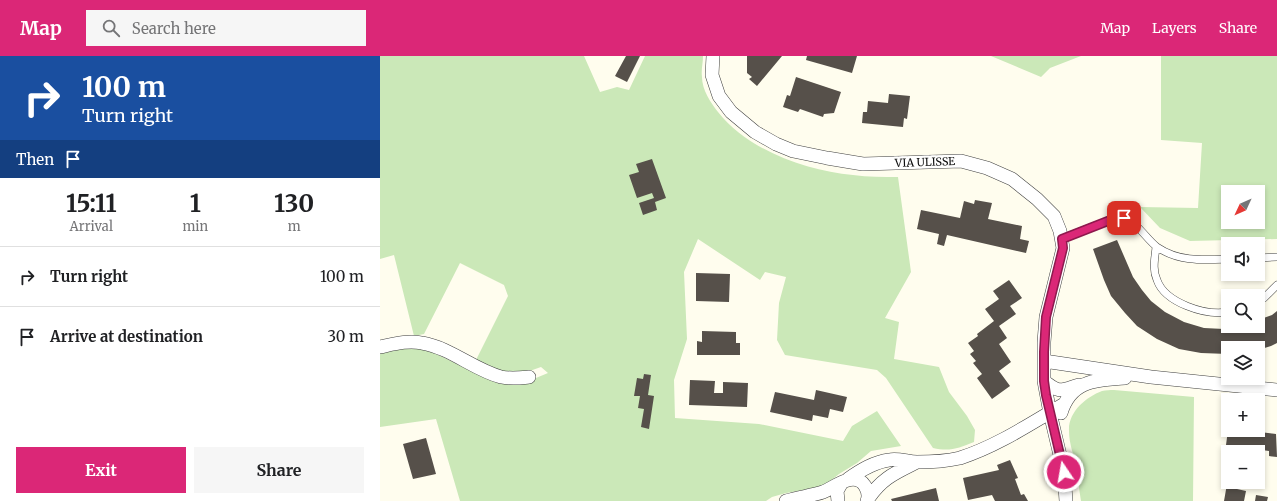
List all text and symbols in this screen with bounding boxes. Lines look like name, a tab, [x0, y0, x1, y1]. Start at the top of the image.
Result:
search box	[86, 10, 366, 46]
text: Map	[20, 16, 62, 40]
icon: search	[100, 17, 122, 39]
text: Search here	[132, 19, 216, 38]
text: Map	[1100, 19, 1130, 37]
text: Layers	[1152, 19, 1197, 37]
text: Share	[1219, 19, 1257, 37]
text: 100 m	[82, 69, 166, 105]
icon: right	[16, 72, 68, 124]
text: Turn right	[82, 104, 173, 127]
icon: arrive	[62, 148, 84, 170]
text: Then	[16, 150, 54, 169]
street label: VIA ULISSE	[894, 154, 955, 170]
north arrow	[1221, 185, 1265, 229]
map controls	[1221, 185, 1265, 489]
text: 15:11	[66, 188, 117, 219]
text: 1	[190, 188, 201, 219]
text: 130	[274, 188, 314, 219]
pin	[1107, 201, 1141, 235]
icon: arrive	[1113, 207, 1135, 229]
text: Arrival	[70, 218, 113, 235]
text: min	[182, 218, 208, 235]
text: m	[288, 218, 301, 235]
button: sound	[1221, 237, 1265, 281]
icon: right	[16, 266, 38, 288]
text: Turn right	[50, 267, 128, 286]
text: 100 m	[320, 267, 364, 286]
button: search	[1221, 289, 1265, 333]
icon: arrive	[16, 326, 38, 348]
text: Arrive at destination	[50, 327, 203, 346]
text: 30 m	[327, 327, 364, 346]
button: layers	[1221, 341, 1265, 385]
button: +	[1221, 393, 1265, 437]
button: −	[1221, 445, 1265, 489]
button: Exit	[16, 447, 186, 493]
button: Share	[194, 447, 364, 493]
position arrow	[1043, 451, 1085, 493]

